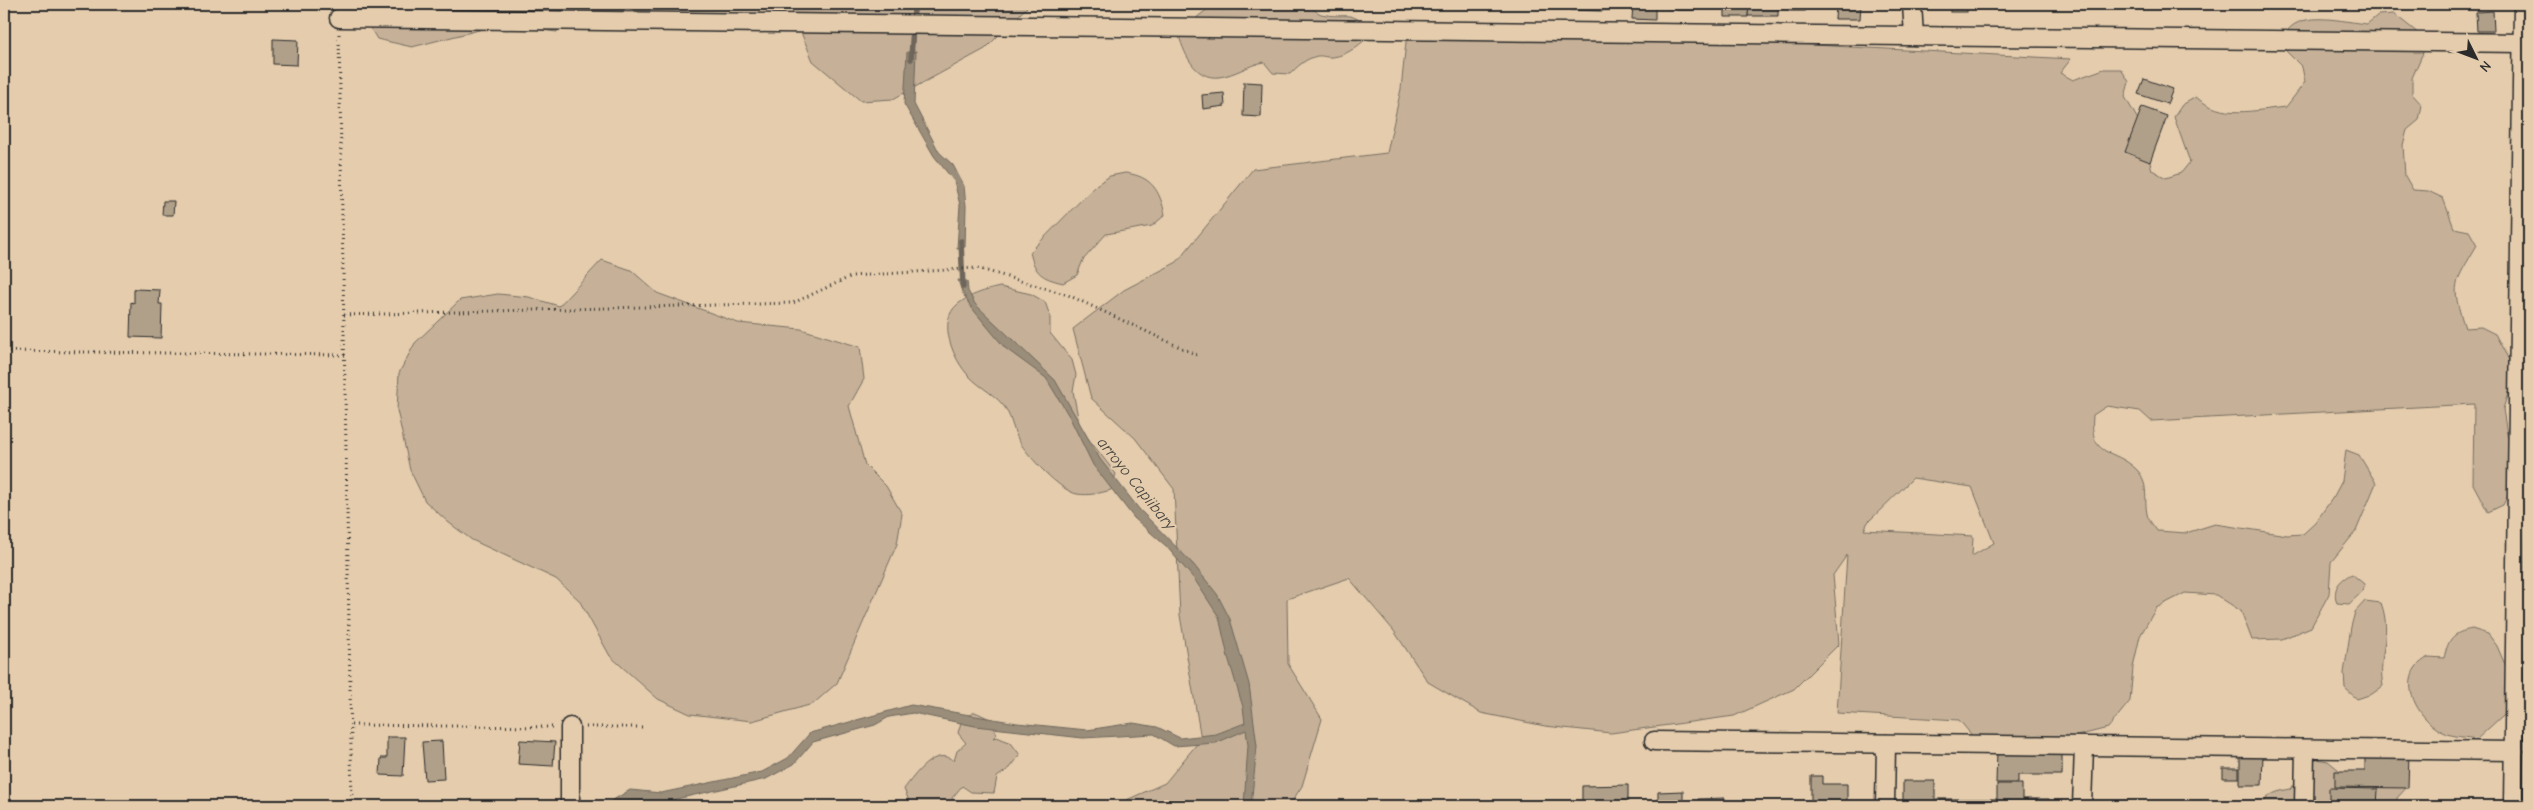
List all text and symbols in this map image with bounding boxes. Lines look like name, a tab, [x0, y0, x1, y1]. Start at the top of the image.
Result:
north arrow	[2450, 32, 2500, 82]
text: N	[2476, 57, 2495, 75]
water label: arroyo Capiibary	[1093, 434, 1180, 534]

